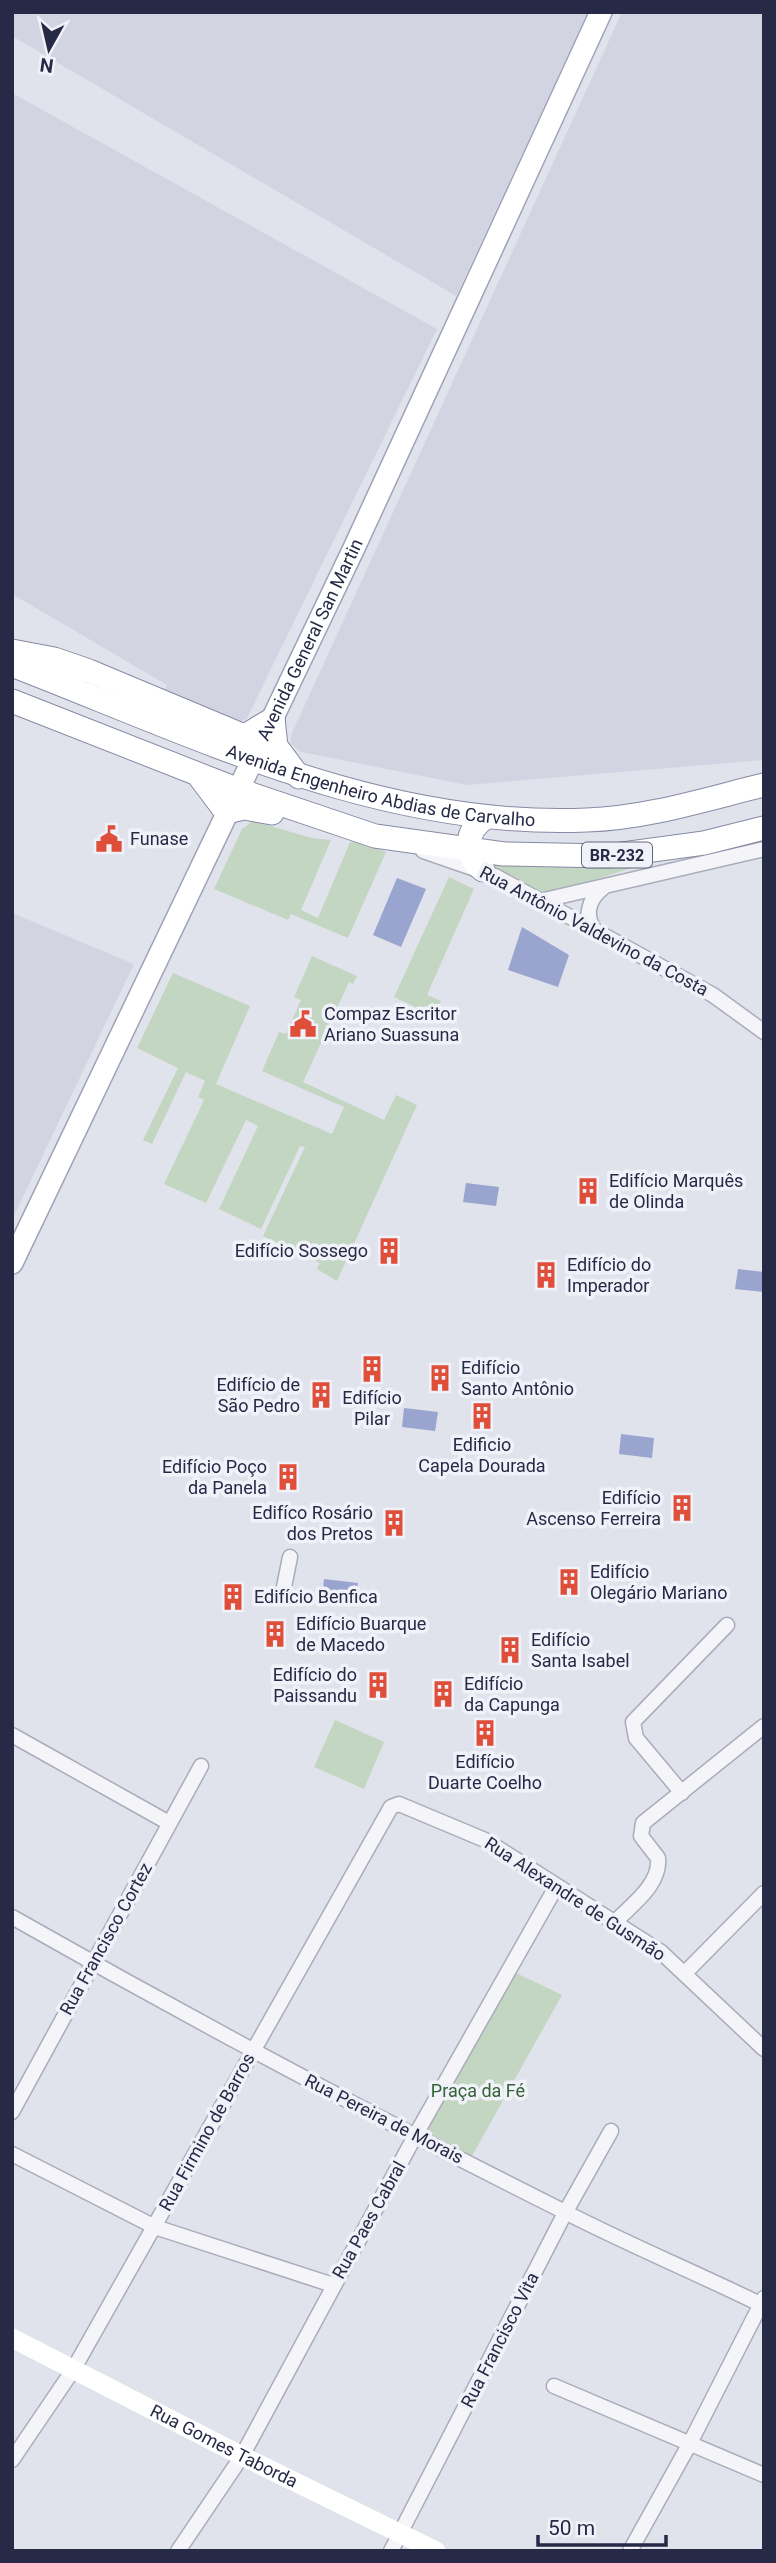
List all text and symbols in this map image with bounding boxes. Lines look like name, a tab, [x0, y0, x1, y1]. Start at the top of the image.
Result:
north arrow	[14, 14, 84, 84]
text: N	[38, 53, 55, 78]
street label: Avenida General San Martin	[253, 535, 367, 744]
street label: Avenida Engenheiro Abdias de Carvalho	[224, 740, 536, 830]
public building icon: Funase	[94, 824, 124, 854]
place label: Funase	[130, 828, 188, 849]
road number: BR-232	[582, 842, 652, 868]
street label: Rua Antônio Valdevino da Costa	[476, 861, 712, 1000]
place label: Compaz Escritor Ariano Suassuna	[324, 1003, 459, 1045]
public building icon: Compaz Escritor Ariano Suassuna	[288, 1009, 318, 1039]
place label: Edifício Marquês de Olinda	[609, 1170, 743, 1212]
building icon: Edifício Marquês de Olinda	[573, 1176, 603, 1206]
building icon: Edifício Sossego	[374, 1236, 404, 1266]
place label: Edifício Sossego	[235, 1240, 368, 1261]
place label: Edifício do Imperador	[567, 1254, 651, 1296]
building icon: Edifício do Imperador	[531, 1260, 561, 1290]
building icon: Edifício Pilar	[357, 1354, 387, 1384]
place label: Edifício Santo Antônio	[461, 1357, 574, 1399]
building icon: Edifício Santo Antônio	[425, 1363, 455, 1393]
place label: Edifício de São Pedro	[216, 1374, 300, 1416]
building icon: Edifício de São Pedro	[306, 1380, 336, 1410]
place label: Edifício Pilar	[342, 1387, 402, 1429]
building icon: Edificio Capela Dourada	[467, 1401, 497, 1431]
place label: Edificio Capela Dourada	[418, 1434, 546, 1476]
place label: Edifício Poço da Panela	[162, 1456, 267, 1498]
building icon: Edifício Poço da Panela	[273, 1462, 303, 1492]
place label: Edifício Ascenso Ferreira	[526, 1487, 661, 1529]
building icon: Edifício Ascenso Ferreira	[667, 1493, 697, 1523]
place label: Edifíco Rosário dos Pretos	[252, 1502, 373, 1544]
building icon: Edifíco Rosário dos Pretos	[379, 1508, 409, 1538]
place label: Edifício Olegário Mariano	[590, 1561, 727, 1603]
building icon: Edifício Olegário Mariano	[554, 1567, 584, 1597]
building icon: Edifício Benfica	[218, 1582, 248, 1612]
place label: Edifício Benfica	[254, 1586, 378, 1607]
place label: Edifício Buarque de Macedo	[296, 1613, 426, 1655]
building icon: Edifício Buarque de Macedo	[260, 1619, 290, 1649]
place label: Edifício Santa Isabel	[531, 1629, 630, 1671]
building icon: Edifício Santa Isabel	[495, 1635, 525, 1665]
place label: Edifício do Paissandu	[273, 1664, 357, 1706]
building icon: Edifício do Paissandu	[363, 1670, 393, 1700]
place label: Edifício da Capunga	[464, 1673, 560, 1715]
building icon: Edifício da Capunga	[428, 1679, 458, 1709]
building icon: Edifício Duarte Coelho	[470, 1718, 500, 1748]
place label: Edifício Duarte Coelho	[428, 1751, 542, 1793]
street label: Rua Alexandre de Gusmão	[481, 1832, 670, 1965]
street label: Rua Francisco Cortez	[55, 1859, 156, 2018]
street label: Rua Firmino de Barros	[154, 2049, 259, 2214]
street label: Rua Pereira de Morais	[301, 2069, 467, 2168]
park label: Praça da Fé	[431, 2080, 525, 2101]
street label: Rua Paes Cabral	[328, 2157, 410, 2282]
street label: Rua Francisco Vita	[456, 2269, 543, 2411]
street label: Rua Gomes Taborda	[147, 2400, 301, 2492]
scale bar	[538, 2504, 666, 2548]
text: 50 m	[548, 2516, 595, 2540]

